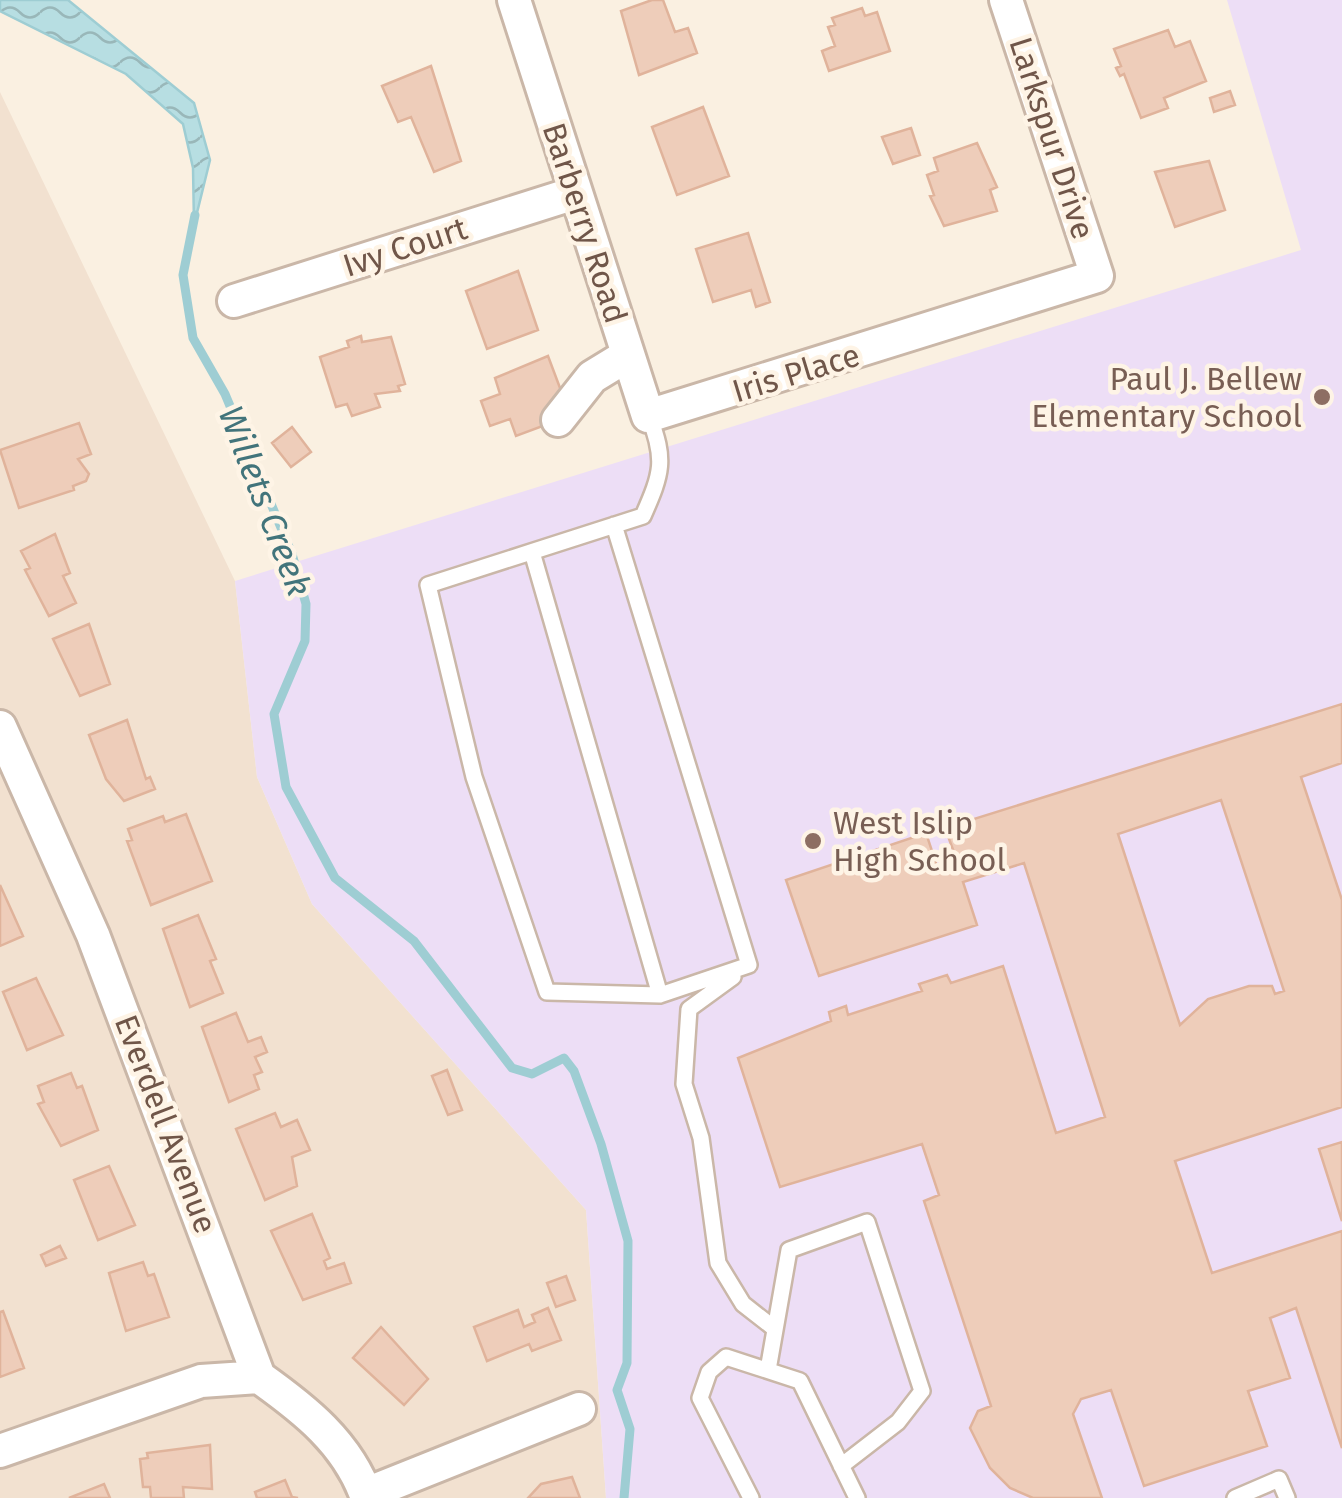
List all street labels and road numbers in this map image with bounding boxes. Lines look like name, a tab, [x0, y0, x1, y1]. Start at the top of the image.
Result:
street label: Larkspur Drive	[1001, 32, 1103, 244]
street label: Barberry Road	[535, 118, 635, 328]
street label: Ivy Court	[338, 209, 472, 285]
street label: Iris Place	[728, 336, 864, 410]
street label: Everdell Avenue	[107, 1009, 225, 1239]

